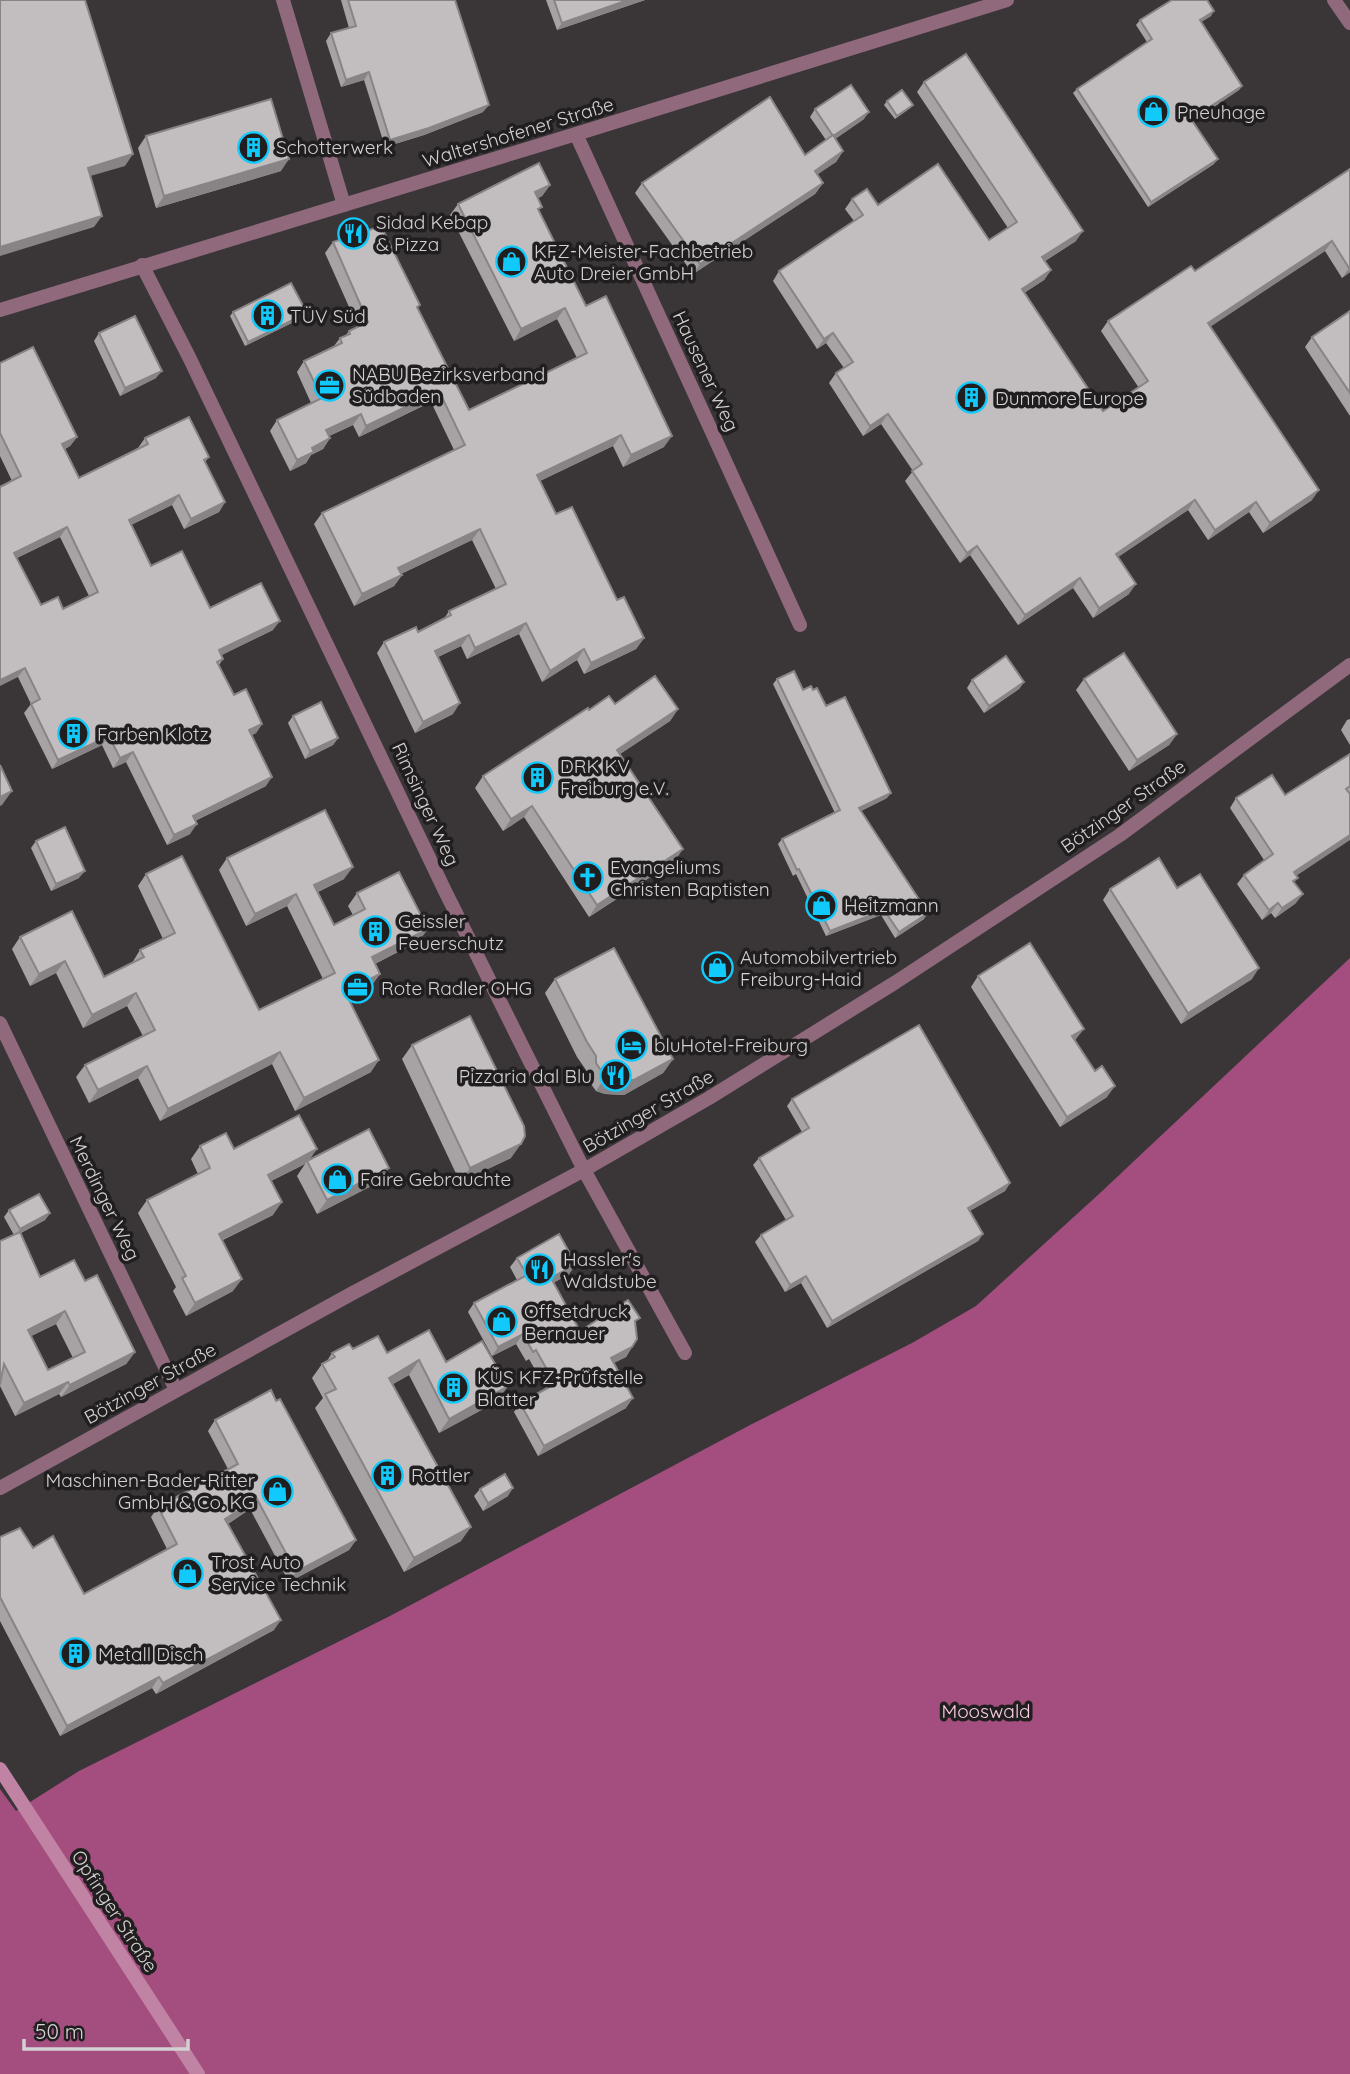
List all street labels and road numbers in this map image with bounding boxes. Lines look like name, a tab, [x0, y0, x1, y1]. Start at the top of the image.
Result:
street label: Waltershofener Straße	[420, 91, 616, 173]
street label: Hausener Weg	[668, 307, 744, 435]
street label: Rimsinger Weg	[387, 738, 465, 870]
street label: Bötzinger Straße	[1056, 754, 1190, 858]
street label: Bötzinger Straße	[578, 1064, 718, 1158]
street label: Merdinger Weg	[65, 1132, 145, 1264]
street label: Bötzinger Straße	[80, 1337, 220, 1429]
street label: Opfinger Straße	[67, 1845, 163, 1977]

